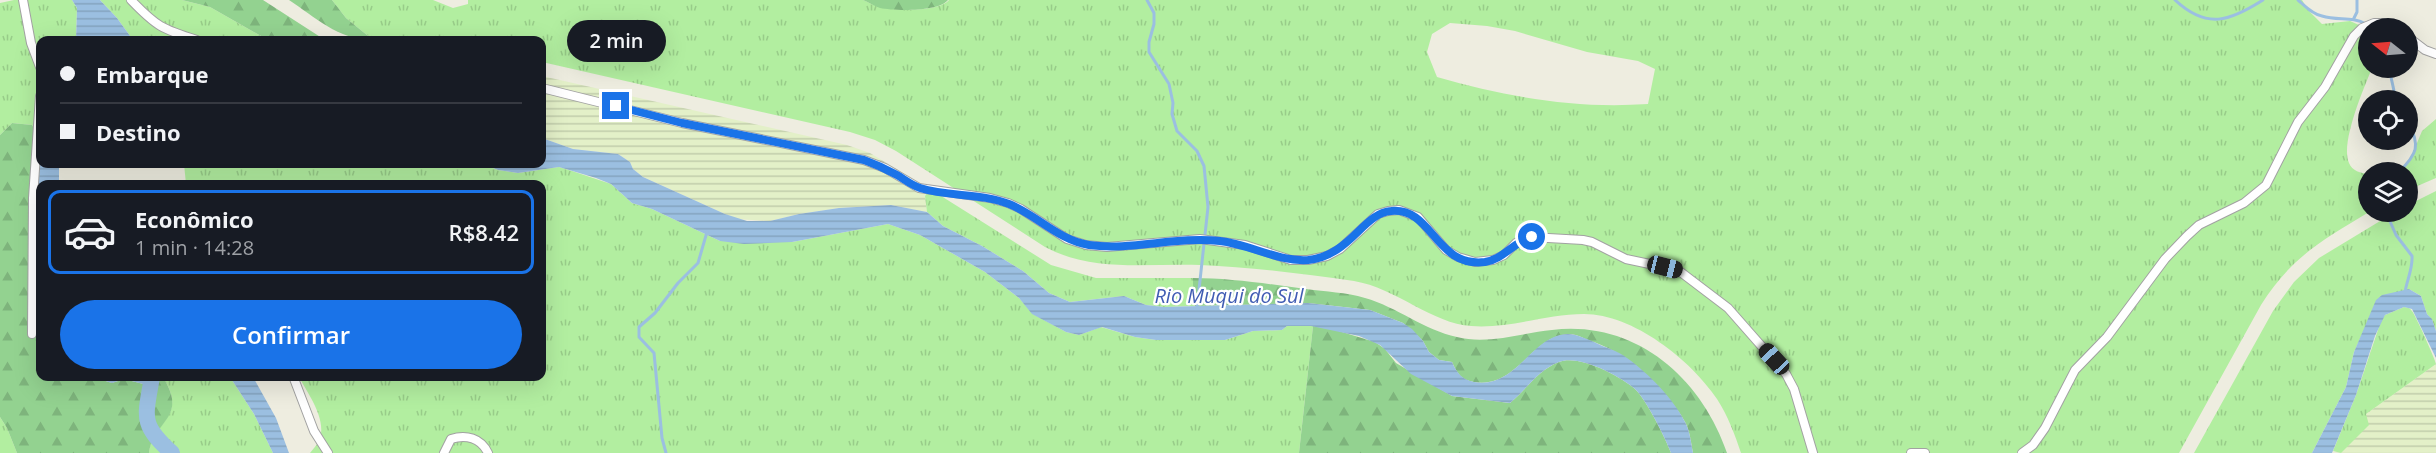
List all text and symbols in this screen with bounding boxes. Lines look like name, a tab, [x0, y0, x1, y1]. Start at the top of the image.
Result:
north arrow	[2358, 18, 2418, 78]
map controls	[2358, 18, 2418, 222]
callout: 2 min	[566, 19, 666, 61]
text: 2 min	[590, 27, 644, 54]
text: Embarque	[96, 59, 209, 89]
button: locate	[2358, 90, 2418, 150]
route end	[602, 92, 629, 119]
text: Destino	[96, 117, 181, 147]
button: layers	[2358, 162, 2418, 222]
text: Econômico	[135, 204, 254, 234]
icon: car	[63, 205, 117, 259]
text: R$8.42	[449, 217, 519, 247]
route start	[1518, 223, 1545, 250]
text: 1 min · 14:28	[135, 234, 254, 261]
car	[1645, 254, 1685, 280]
water label: Rio Muqui do Sul	[1154, 282, 1305, 309]
button: Confirmar	[60, 300, 522, 369]
car	[1755, 340, 1793, 378]

